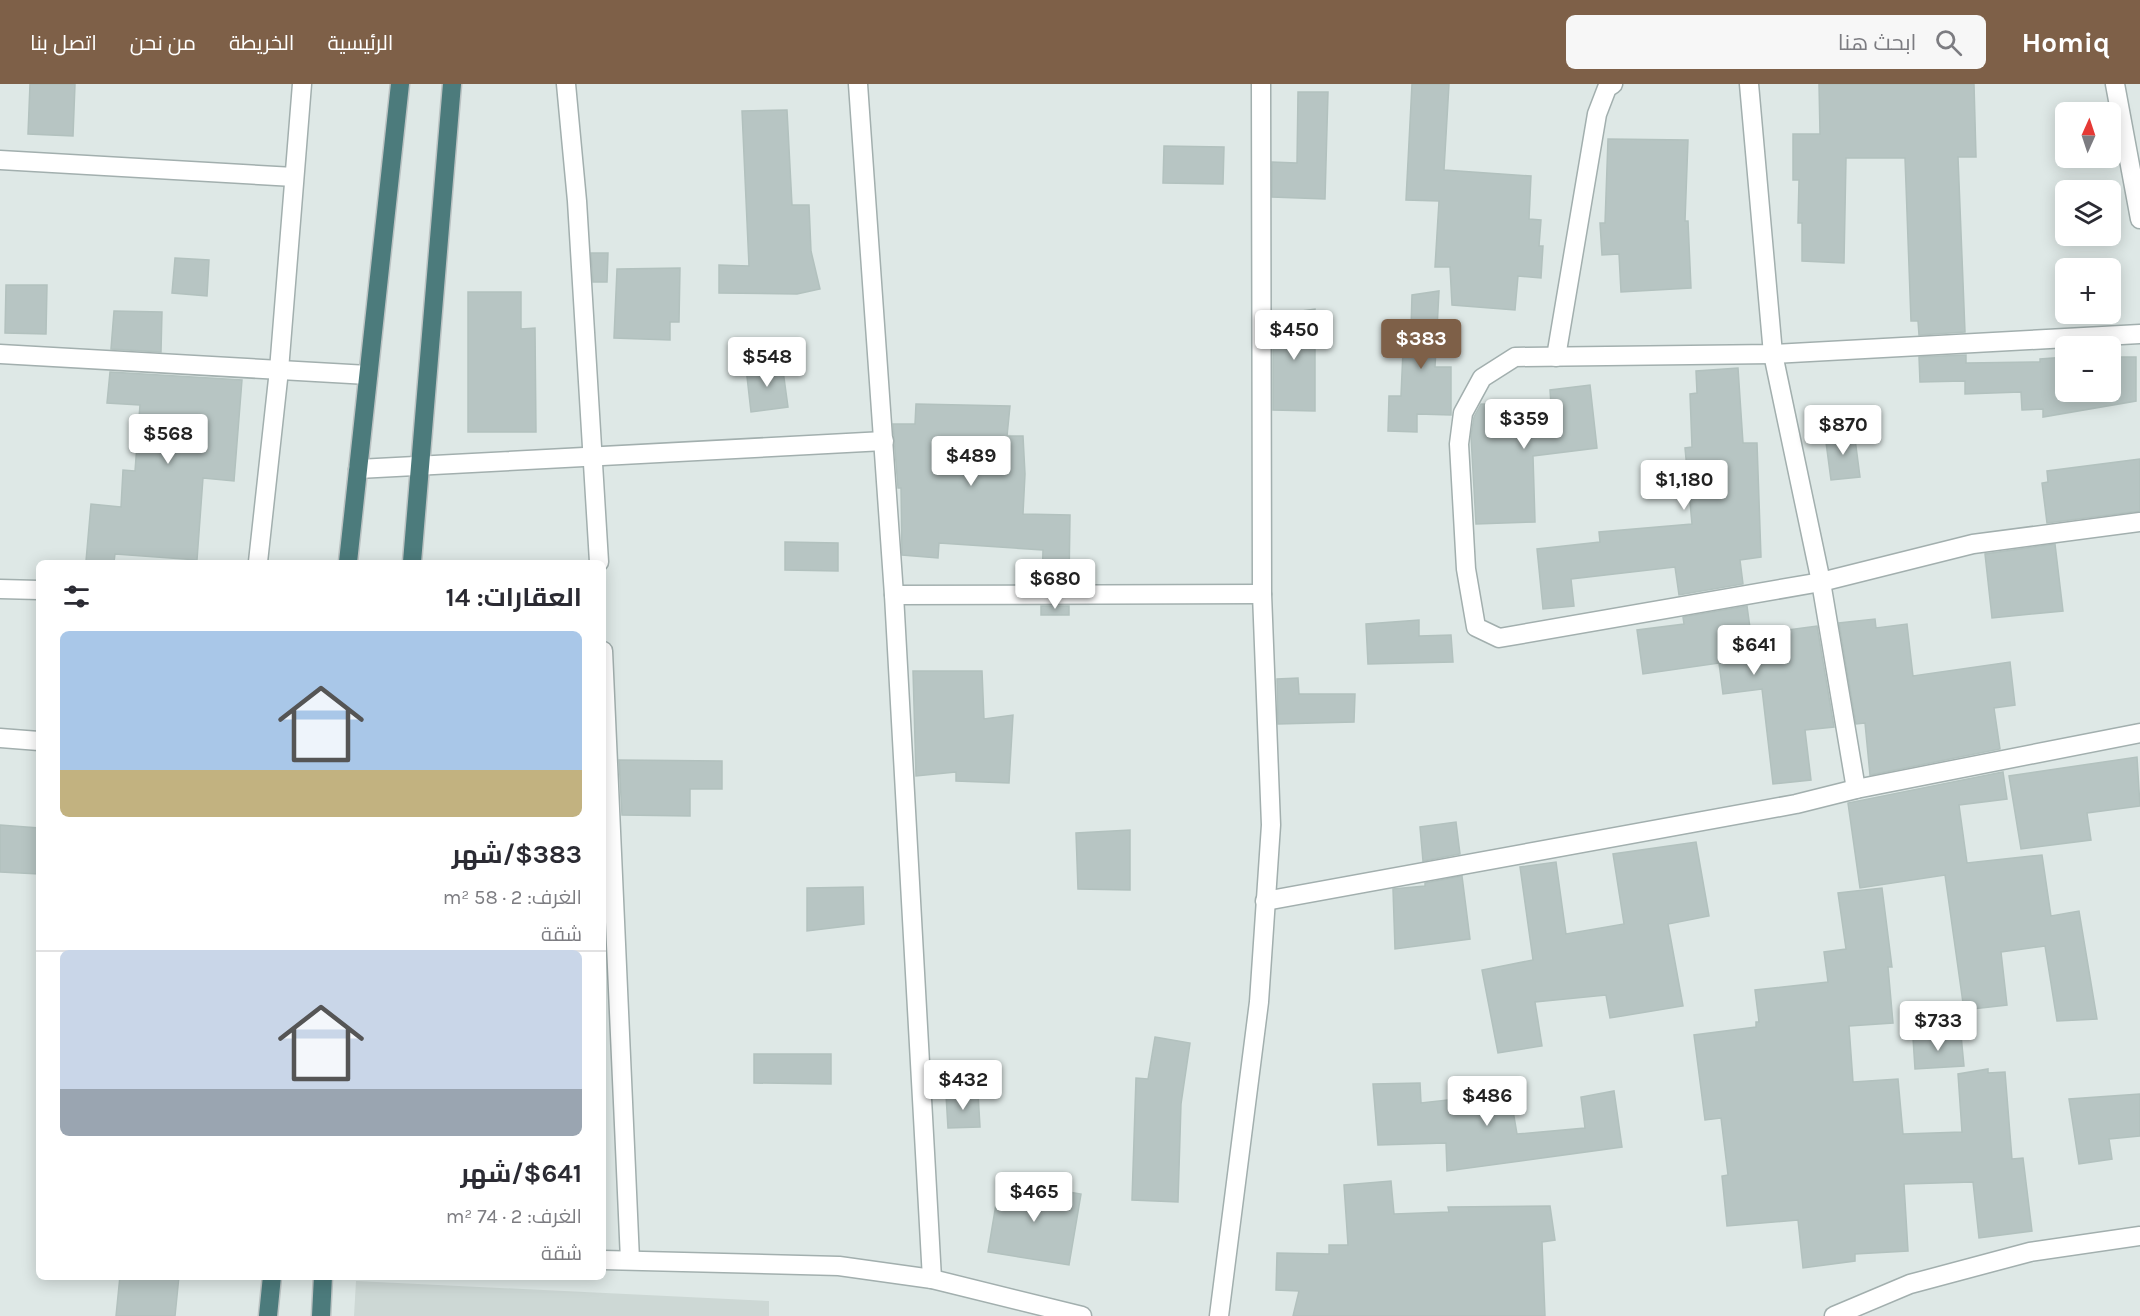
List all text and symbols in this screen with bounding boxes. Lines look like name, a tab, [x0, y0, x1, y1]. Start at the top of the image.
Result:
search box	[1566, 15, 1986, 69]
icon: search	[1932, 26, 1965, 59]
text: Homiq	[2022, 26, 2110, 59]
text: ابحث هنا	[1838, 30, 1917, 56]
text: اتصل بنا	[30, 31, 97, 55]
text: من نحن	[130, 31, 196, 55]
text: الخريطة	[229, 31, 294, 55]
text: الرئيسية	[327, 31, 393, 55]
north arrow	[2055, 102, 2121, 168]
map controls	[2055, 102, 2121, 402]
button: layers	[2055, 180, 2121, 246]
button: +	[2055, 258, 2121, 324]
pin: $450	[1258, 310, 1330, 361]
text: $450	[1269, 318, 1319, 341]
pin: $383	[1385, 319, 1457, 370]
text: $383	[1395, 327, 1447, 350]
button: −	[2055, 336, 2121, 402]
pin: $548	[731, 337, 803, 388]
text: $548	[742, 345, 792, 368]
pin: $359	[1488, 399, 1560, 450]
pin: $870	[1807, 405, 1879, 456]
text: $359	[1499, 407, 1549, 430]
text: $870	[1818, 413, 1868, 436]
pin: $568	[132, 414, 204, 465]
text: $568	[143, 422, 193, 445]
pin: $489	[935, 436, 1007, 487]
text: $489	[946, 444, 996, 467]
pin: $1,180	[1635, 460, 1733, 511]
text: $1,180	[1655, 468, 1713, 491]
pin: $680	[1019, 559, 1091, 610]
text: $680	[1029, 567, 1081, 590]
icon: filters	[60, 580, 93, 613]
text: العقارات: 14	[446, 582, 582, 613]
pin: $641	[1718, 625, 1790, 676]
text: $641	[1732, 633, 1776, 656]
icon: home	[267, 670, 375, 778]
text: $383/شهر	[452, 839, 582, 870]
text: الغرف: 2 · 58 m²	[443, 886, 582, 909]
text: شقة	[541, 923, 582, 946]
icon: home	[267, 989, 375, 1097]
pin: $733	[1902, 1001, 1974, 1052]
text: $733	[1914, 1009, 1962, 1032]
pin: $432	[927, 1060, 999, 1111]
text: $432	[938, 1068, 988, 1091]
pin: $486	[1451, 1076, 1523, 1127]
text: $486	[1462, 1084, 1512, 1107]
text: $641/شهر	[460, 1158, 582, 1189]
pin: $465	[998, 1172, 1070, 1223]
text: $465	[1009, 1180, 1059, 1203]
text: الغرف: 2 · 74 m²	[446, 1205, 582, 1228]
text: شقة	[541, 1242, 582, 1265]

